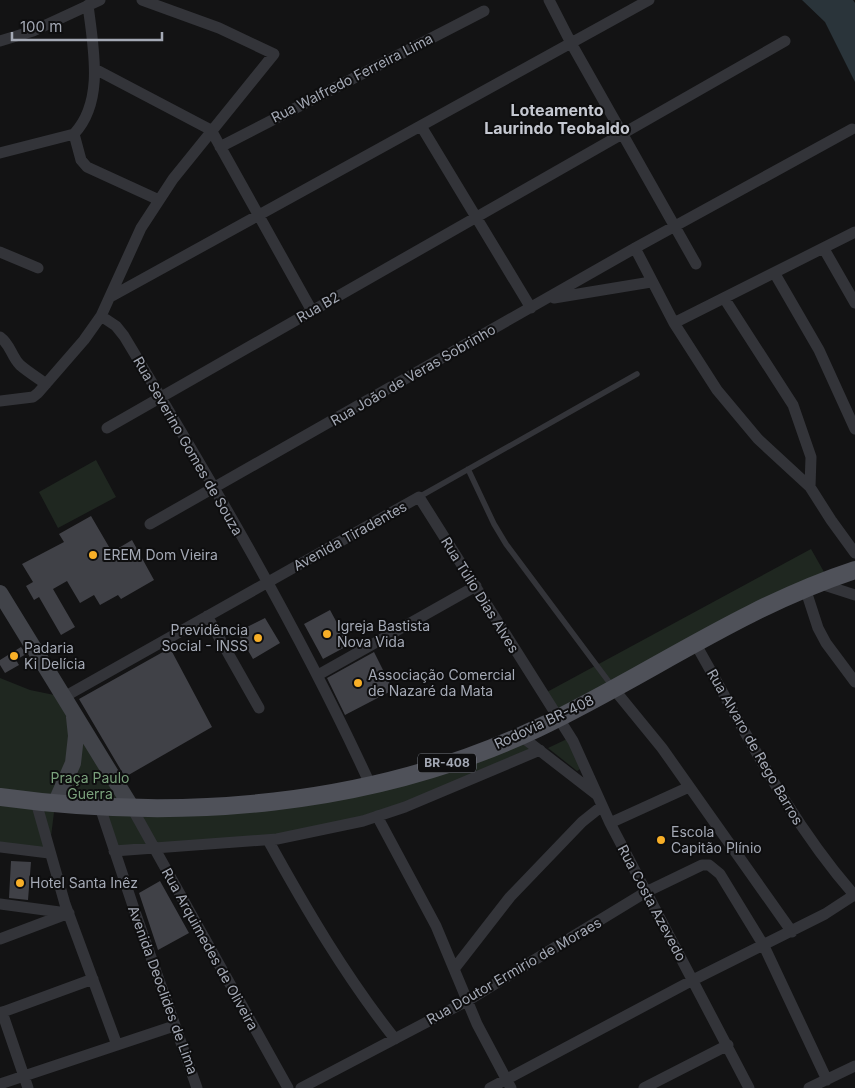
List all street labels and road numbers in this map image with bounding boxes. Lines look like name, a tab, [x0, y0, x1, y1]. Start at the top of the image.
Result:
street label: Rua Walfredo Ferreira Lima	[268, 29, 435, 126]
street label: Rua B2	[293, 288, 342, 326]
street label: Rua João de Veras Sobrinho	[327, 320, 498, 429]
street label: Rua Severino Gomes de Souza	[130, 353, 247, 538]
street label: Avenida Tiradentes	[290, 497, 409, 574]
street label: Rua Túlio Dias Alves	[438, 534, 523, 656]
street label: Rua Alvaro de Rego Barros	[704, 666, 807, 828]
street label: Rodovia BR-408	[491, 691, 596, 752]
road number: BR-408	[418, 754, 476, 772]
street label: Rua Costa Azevedo	[615, 842, 690, 964]
street label: Rua Arquimedes de Oliveira	[159, 865, 262, 1033]
street label: Avenida Deoclides de Lima	[125, 903, 202, 1076]
street label: Rua Doutor Ermirio de Moraes	[423, 913, 604, 1028]

